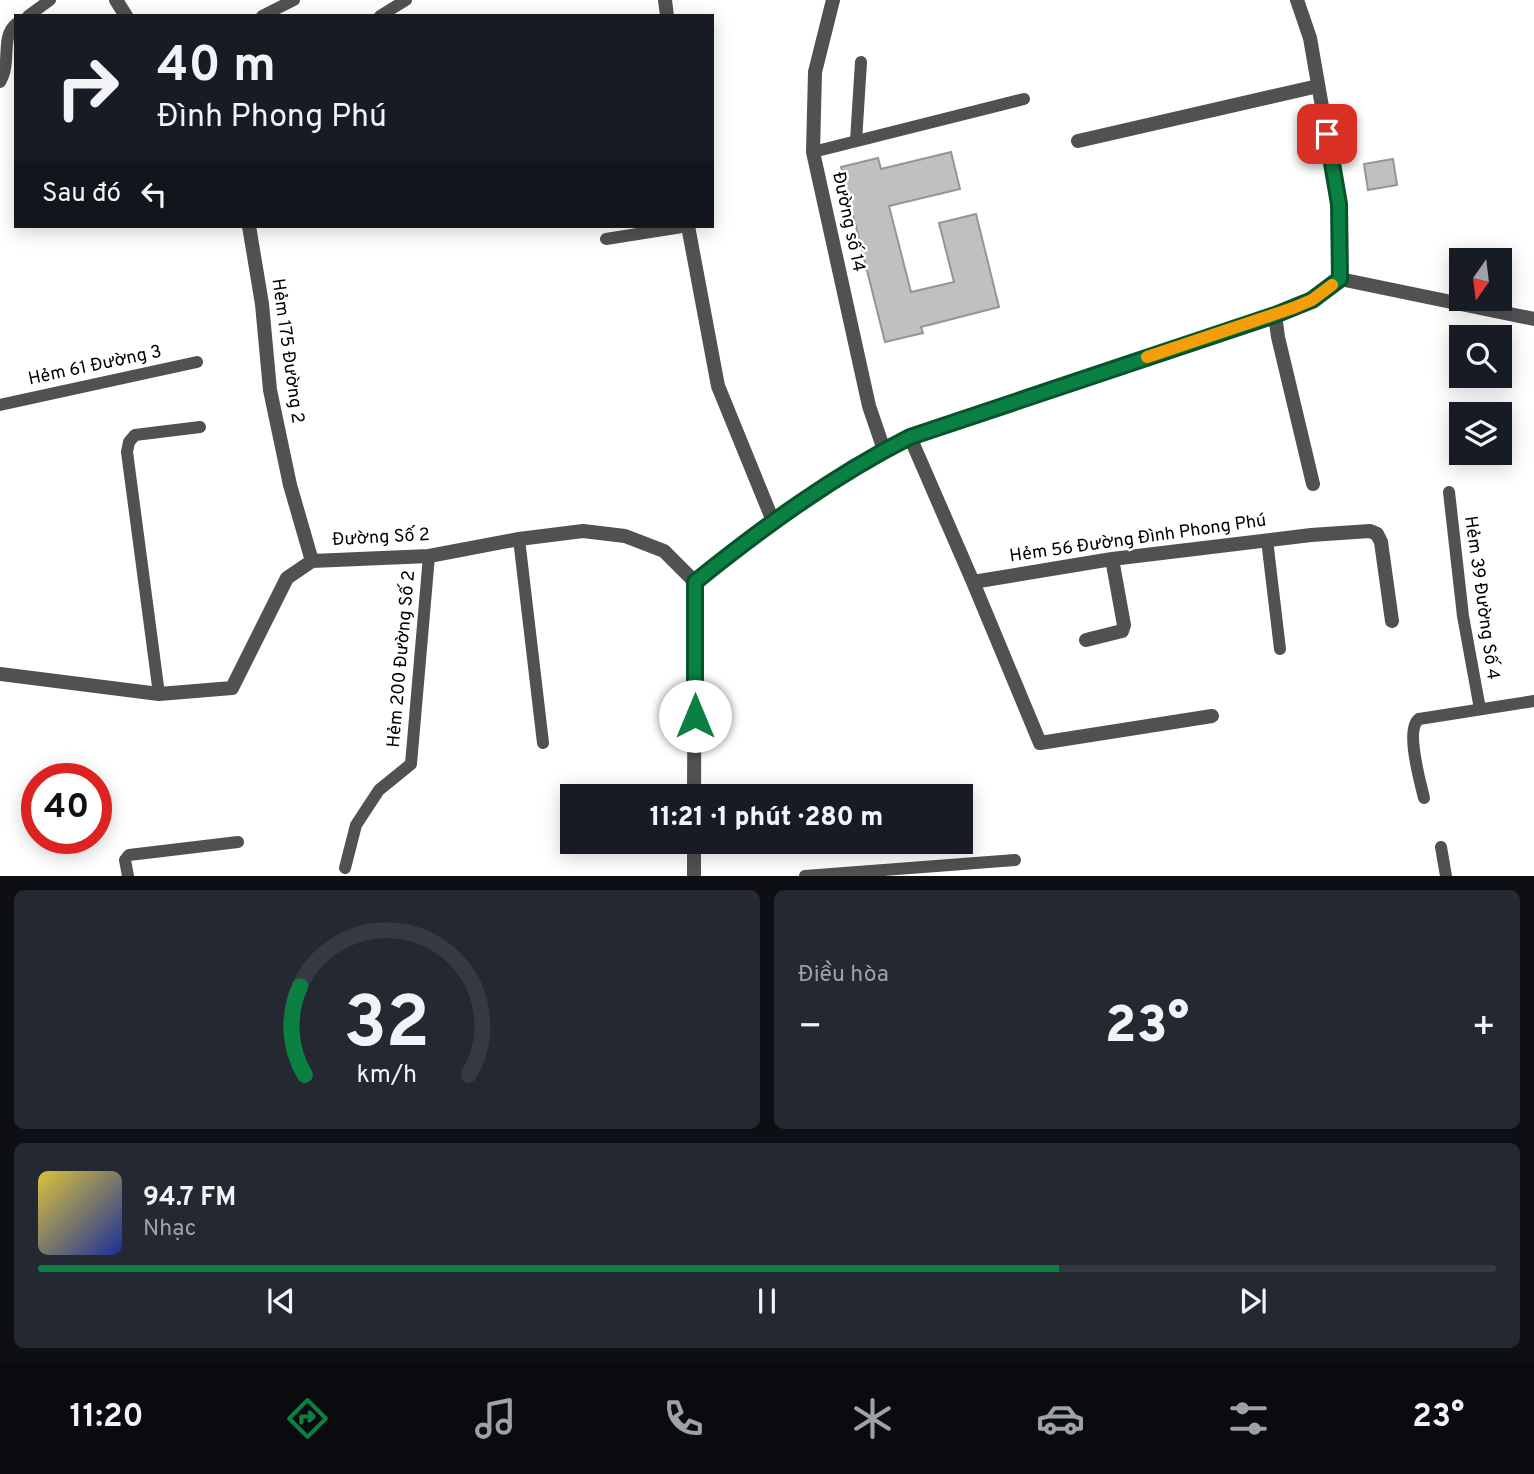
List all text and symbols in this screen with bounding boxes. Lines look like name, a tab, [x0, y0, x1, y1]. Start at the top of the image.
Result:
text: 40 m	[157, 37, 276, 99]
icon: right	[42, 42, 133, 133]
text: Đình Phong Phú	[157, 98, 387, 138]
pin	[1297, 104, 1357, 164]
icon: arrive	[1308, 115, 1346, 153]
street label: Đường số 14	[826, 170, 871, 274]
icon: left	[135, 175, 173, 213]
text: Sau đó	[42, 178, 121, 211]
north arrow	[1449, 248, 1512, 312]
map controls	[1449, 248, 1512, 465]
street label: Hẻm 175 Đường 2	[265, 277, 309, 425]
button: search	[1449, 325, 1512, 388]
street label: Hẻm 61 Đường 3	[26, 341, 164, 391]
button: layers	[1449, 402, 1512, 465]
street label: Hẻm 56 Đường Đình Phong Phú	[1008, 510, 1268, 568]
street label: Hẻm 39 Đường Số 4	[1458, 514, 1505, 681]
street label: Đường Số 2	[332, 523, 430, 552]
street label: Hẻm 200 Đường Số 2	[382, 569, 421, 749]
position arrow	[658, 679, 732, 753]
speed limit sign: 40	[21, 763, 112, 854]
text: 11:21 · 1 phút · 280 m	[650, 802, 883, 835]
text: Điều hòa	[798, 961, 889, 990]
text: 32	[344, 982, 430, 1074]
text: 23°	[1105, 995, 1189, 1061]
text: −	[798, 1004, 823, 1053]
text: +	[1471, 1004, 1496, 1053]
text: km/h	[357, 1060, 417, 1092]
text: 94.7 FM	[143, 1182, 236, 1215]
text: Nhạc	[143, 1215, 196, 1244]
icon: previous	[262, 1282, 300, 1320]
icon: pause	[748, 1282, 786, 1320]
icon: next	[1234, 1282, 1272, 1320]
icon: directions	[283, 1394, 332, 1443]
icon: music	[471, 1394, 520, 1443]
icon: phone	[659, 1394, 708, 1443]
icon: climate	[848, 1394, 897, 1443]
icon: car	[1036, 1394, 1085, 1443]
icon: filters	[1224, 1394, 1273, 1443]
text: 11:20	[70, 1398, 144, 1438]
text: 23°	[1412, 1398, 1464, 1438]

